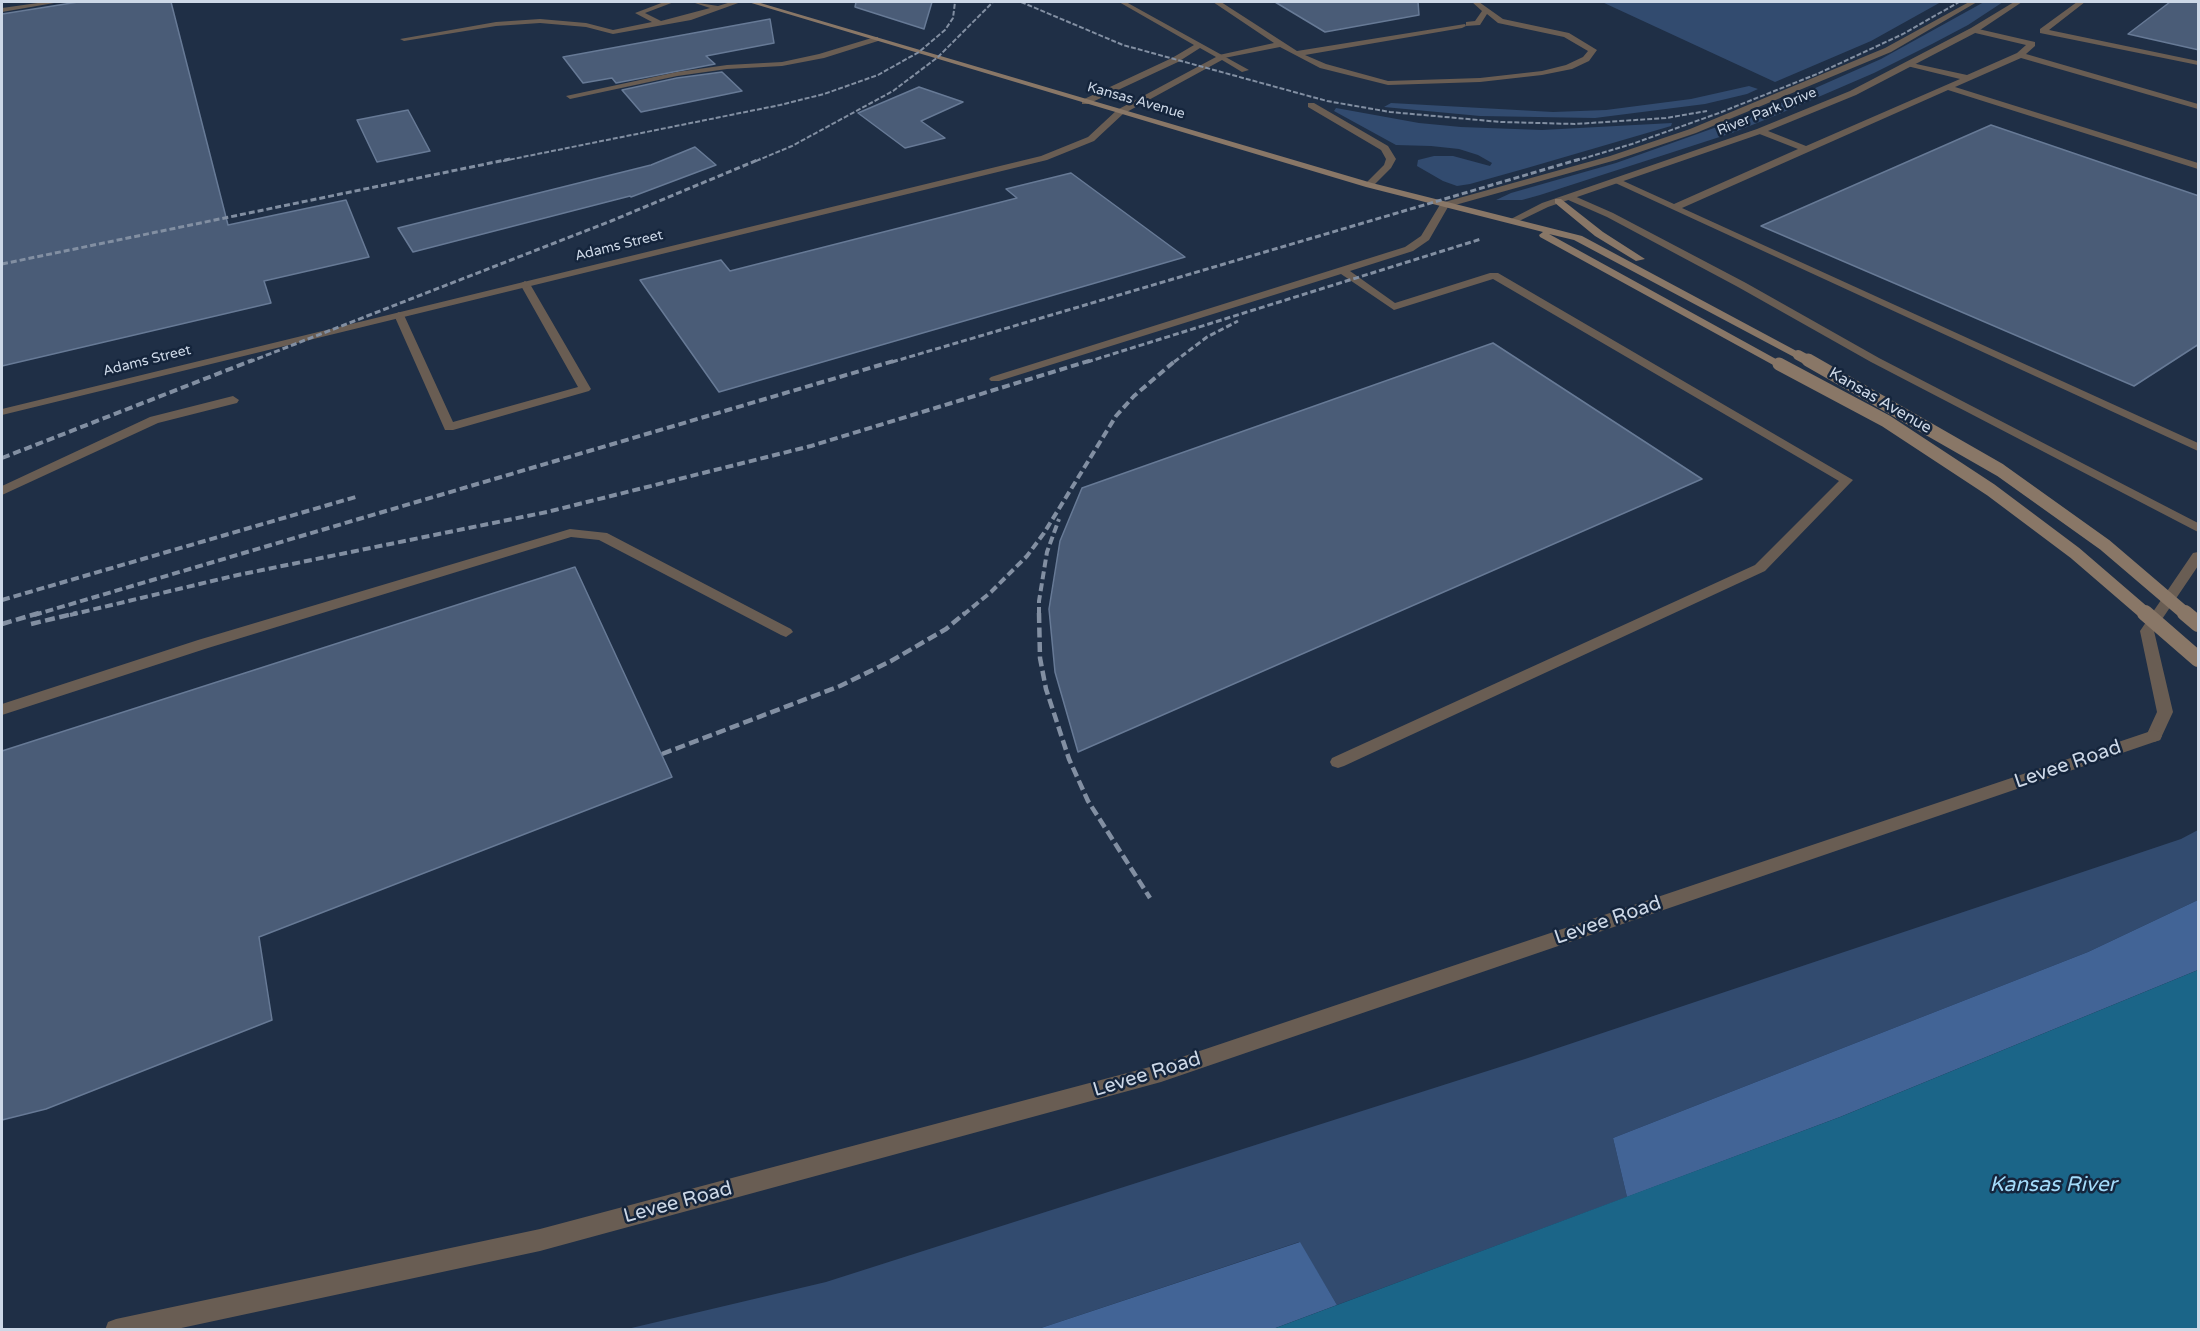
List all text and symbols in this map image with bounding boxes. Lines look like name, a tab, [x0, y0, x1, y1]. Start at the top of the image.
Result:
street label: Kansas Avenue	[1085, 79, 1187, 123]
street label: River Park Drive	[1715, 84, 1819, 140]
street label: Adams Street	[573, 227, 665, 265]
street label: Adams Street	[101, 342, 193, 380]
street label: Kansas Avenue	[1825, 364, 1935, 438]
street label: Levee Road	[2011, 736, 2125, 794]
street label: Levee Road	[1551, 892, 1665, 950]
street label: Levee Road	[1090, 1047, 1204, 1103]
water label: Kansas River	[1989, 1172, 2117, 1198]
street label: Levee Road	[621, 1177, 735, 1229]

